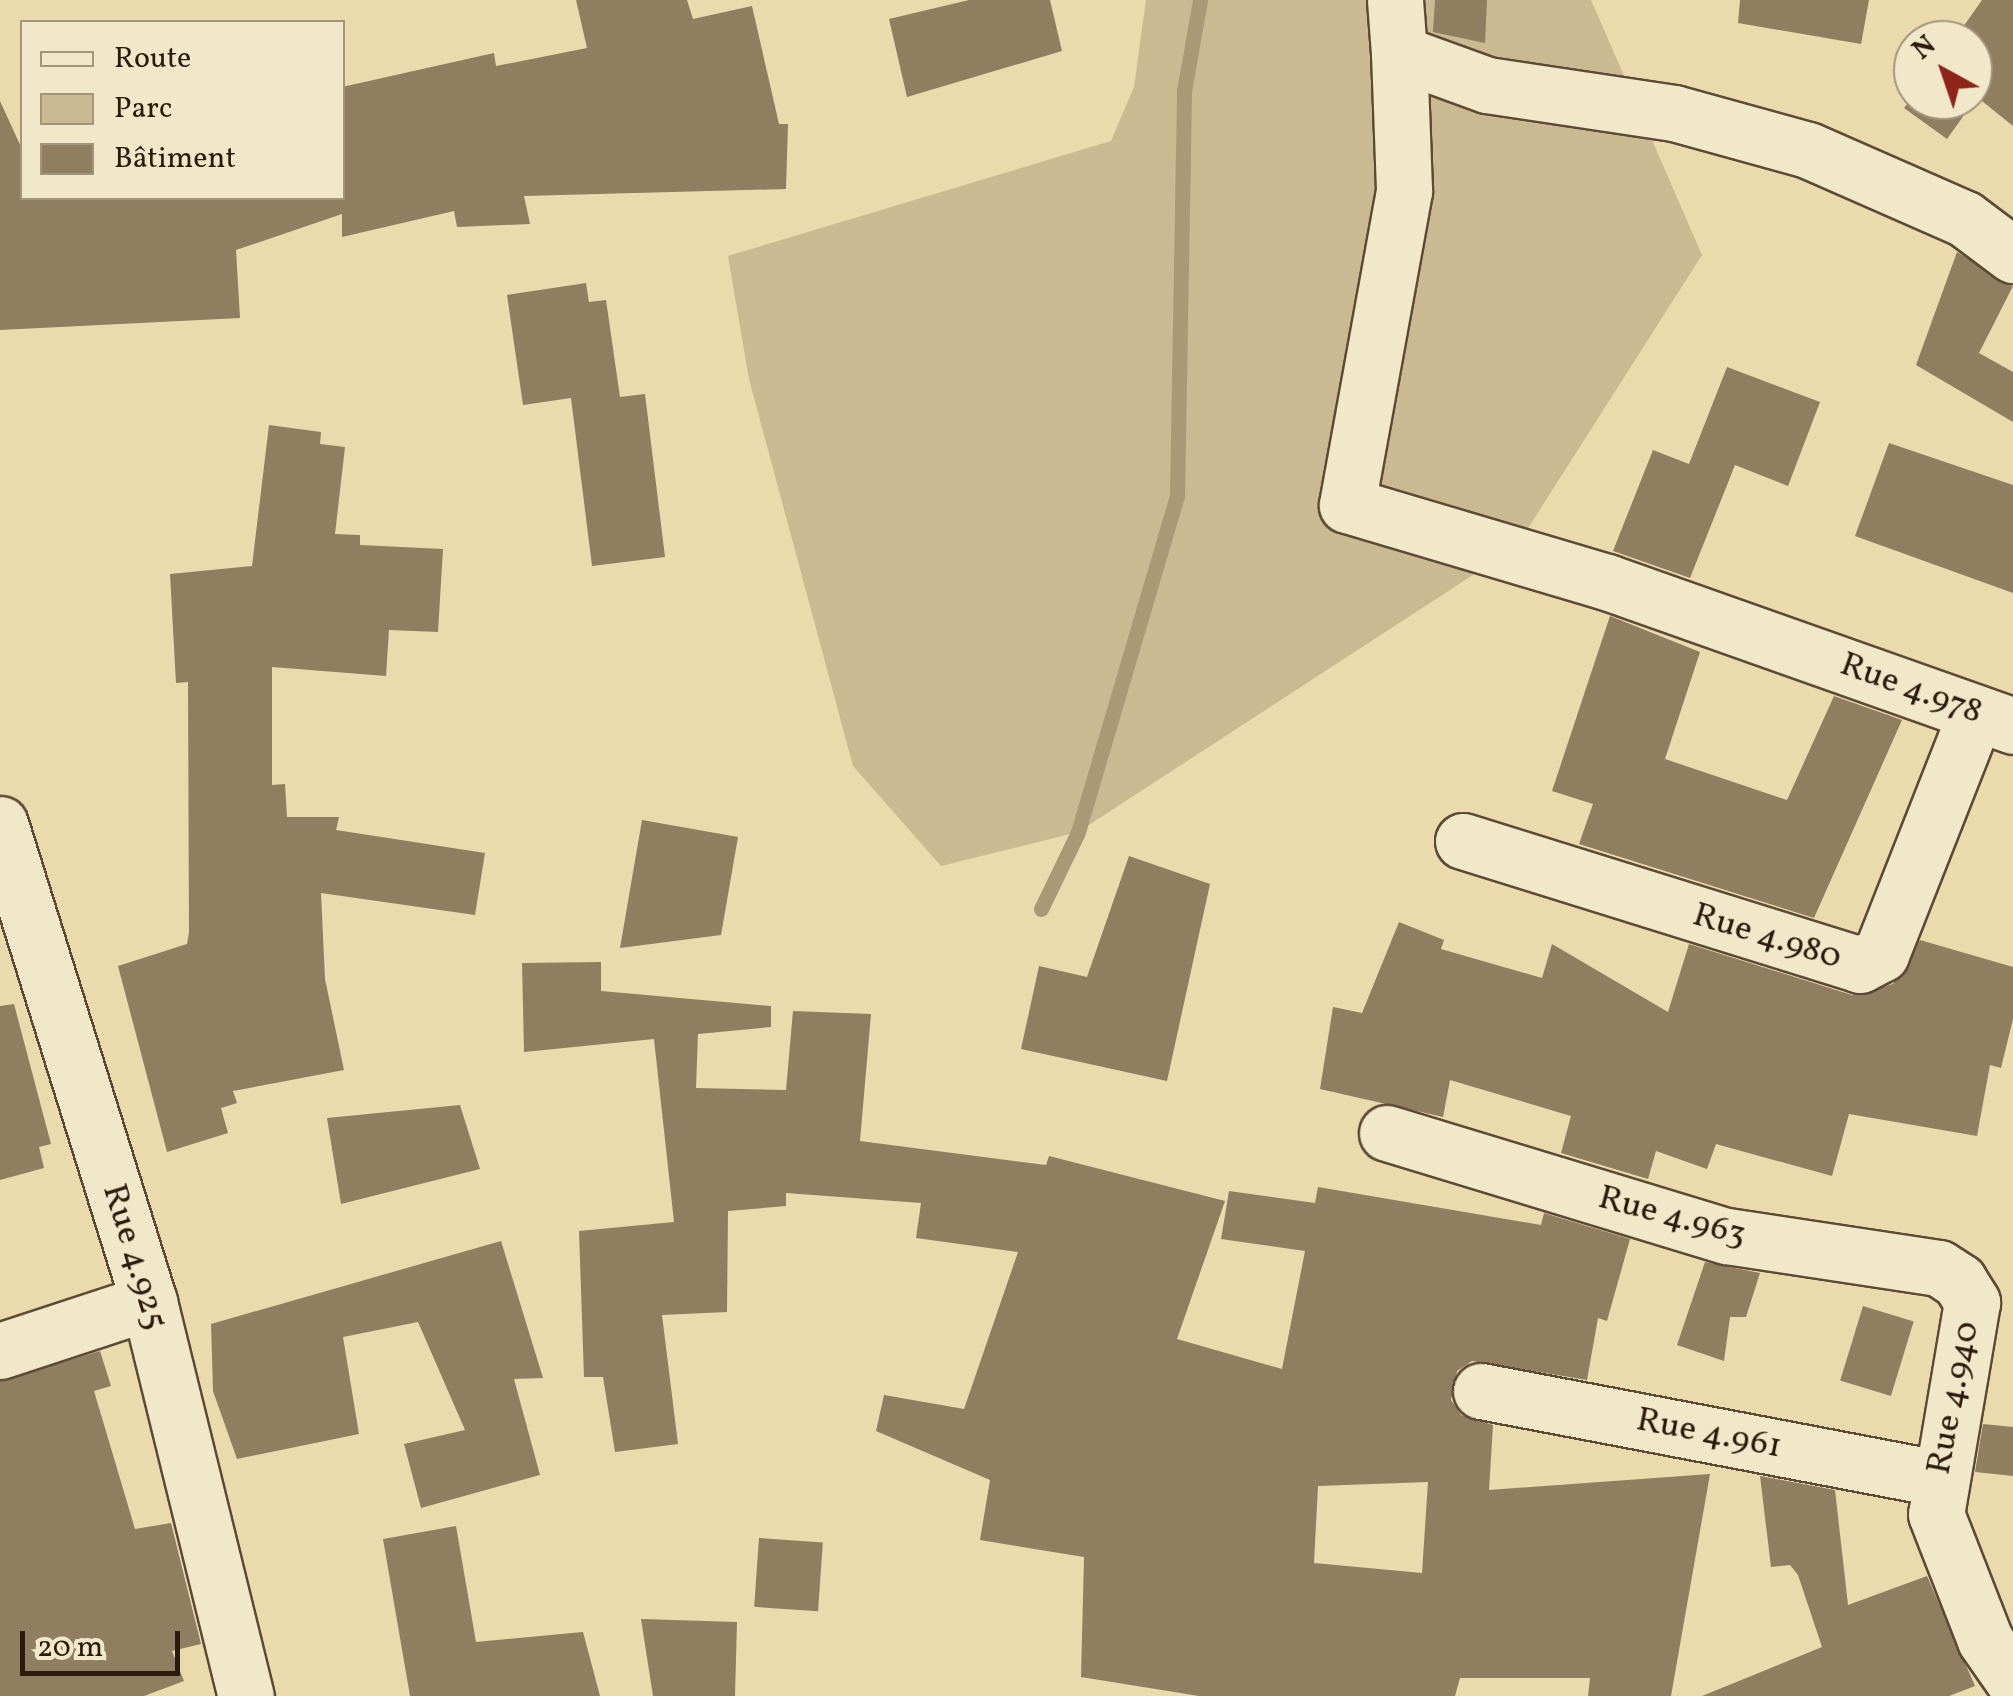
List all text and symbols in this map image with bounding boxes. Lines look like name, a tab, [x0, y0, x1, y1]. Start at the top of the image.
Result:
legend	[20, 20, 345, 200]
north arrow	[1893, 20, 1993, 120]
text: N	[1904, 27, 1945, 70]
text: Route	[114, 38, 191, 80]
text: Parc	[114, 88, 172, 130]
text: Bâtiment	[114, 138, 236, 180]
street label: Rue 4.978	[1834, 644, 1988, 734]
street label: Rue 4.980	[1688, 894, 1846, 980]
street label: Rue 4.963	[1594, 1177, 1750, 1257]
street label: Rue 4.925	[92, 1179, 176, 1335]
street label: Rue 4.940	[1919, 1318, 1989, 1478]
street label: Rue 4.961	[1633, 1399, 1785, 1469]
scale bar	[25, 1611, 185, 1673]
text: 20 m	[37, 1627, 103, 1669]

